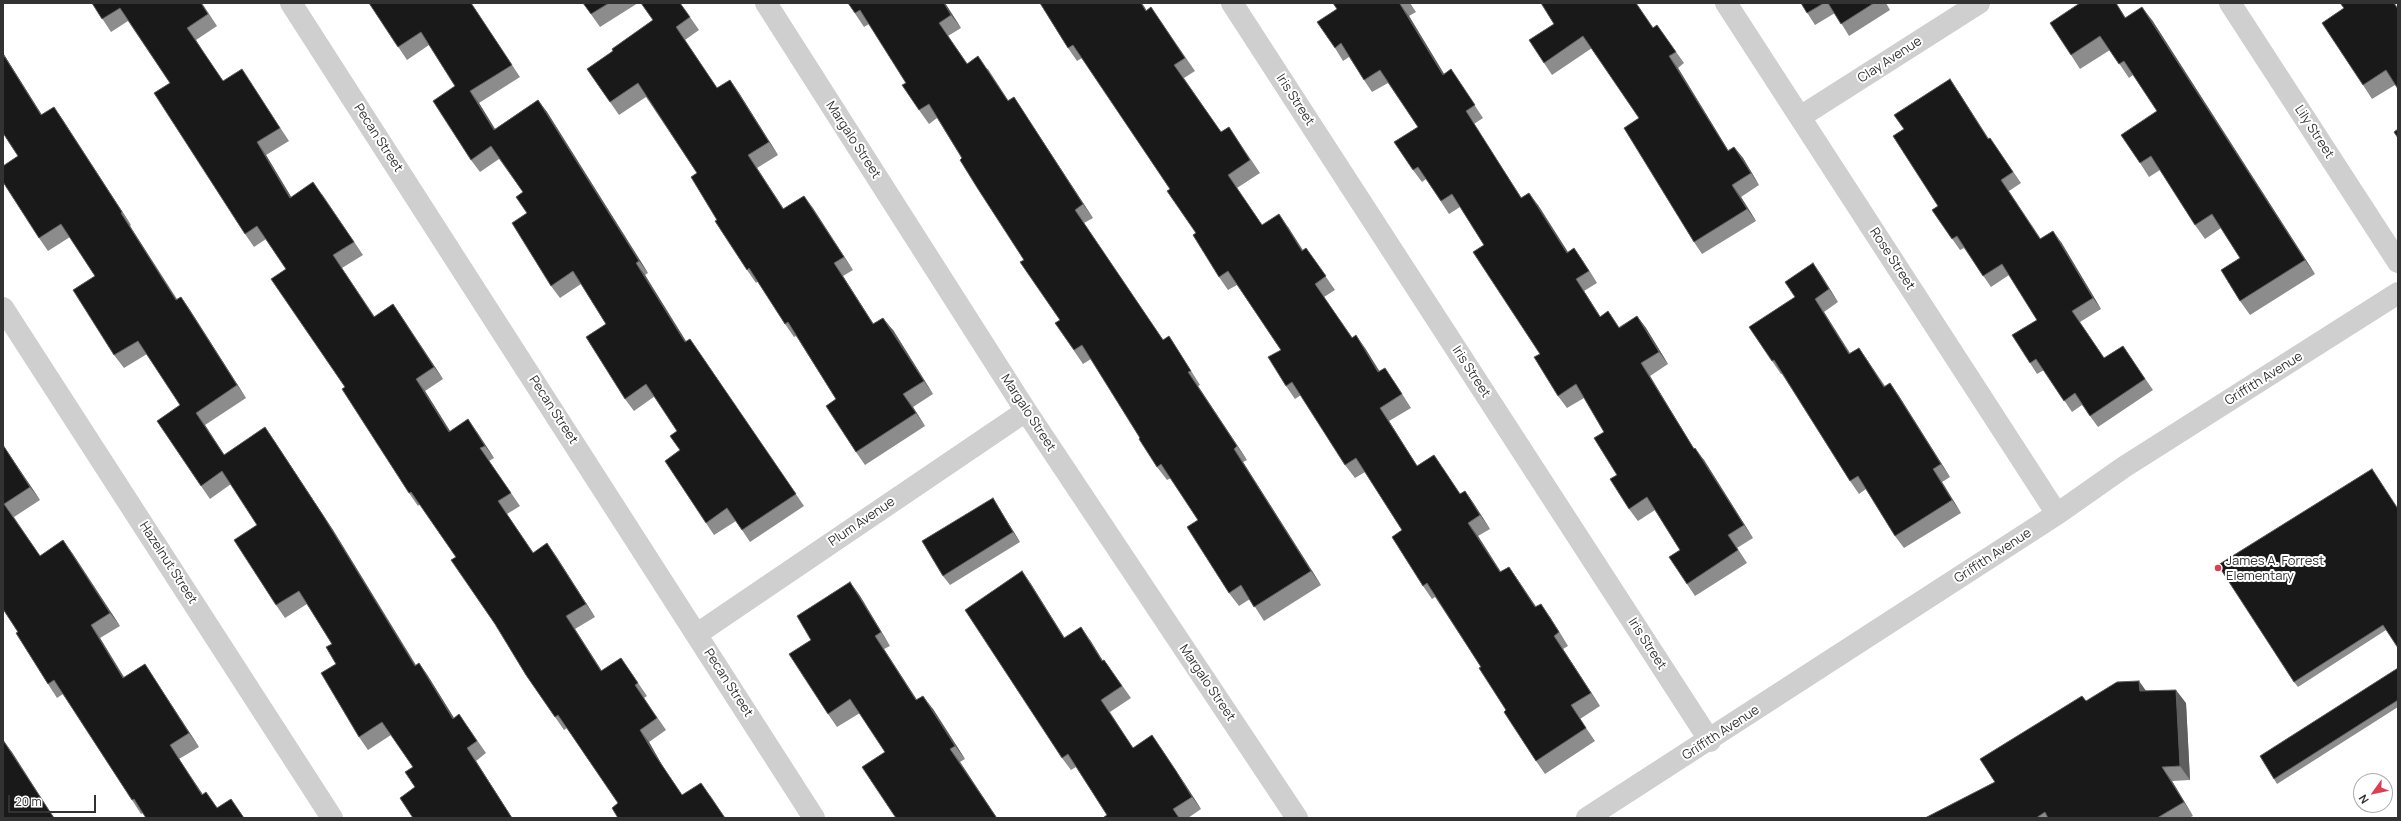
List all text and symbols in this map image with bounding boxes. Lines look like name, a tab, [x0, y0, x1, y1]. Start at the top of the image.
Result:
street label: Clay Avenue	[1855, 34, 1925, 86]
street label: Iris Street	[1273, 71, 1317, 129]
street label: Margalo Street	[822, 98, 884, 182]
street label: Pecan Street	[350, 101, 406, 175]
street label: Lily Street	[2291, 102, 2337, 162]
street label: Rose Street	[1866, 225, 1918, 293]
street label: Iris Street	[1449, 343, 1493, 401]
street label: Griffith Avenue	[2222, 349, 2306, 409]
street label: Margalo Street	[997, 371, 1059, 455]
street label: Pecan Street	[525, 373, 581, 447]
street label: Plum Avenue	[826, 494, 898, 550]
street label: Hazelnut Street	[136, 519, 200, 607]
street label: Griffith Avenue	[1952, 525, 2034, 587]
place label: James A. Forrest Elementary	[2226, 553, 2324, 584]
marker: James A. Forrest Elementary	[2213, 563, 2223, 573]
street label: Iris Street	[1625, 615, 1669, 673]
street label: Margalo Street	[1176, 642, 1238, 724]
street label: Pecan Street	[700, 646, 756, 720]
street label: Griffith Avenue	[1680, 702, 1762, 764]
north arrow	[2353, 773, 2393, 813]
scale bar	[10, 787, 98, 813]
text: N	[2355, 792, 2372, 807]
text: 20 m	[15, 793, 42, 810]

